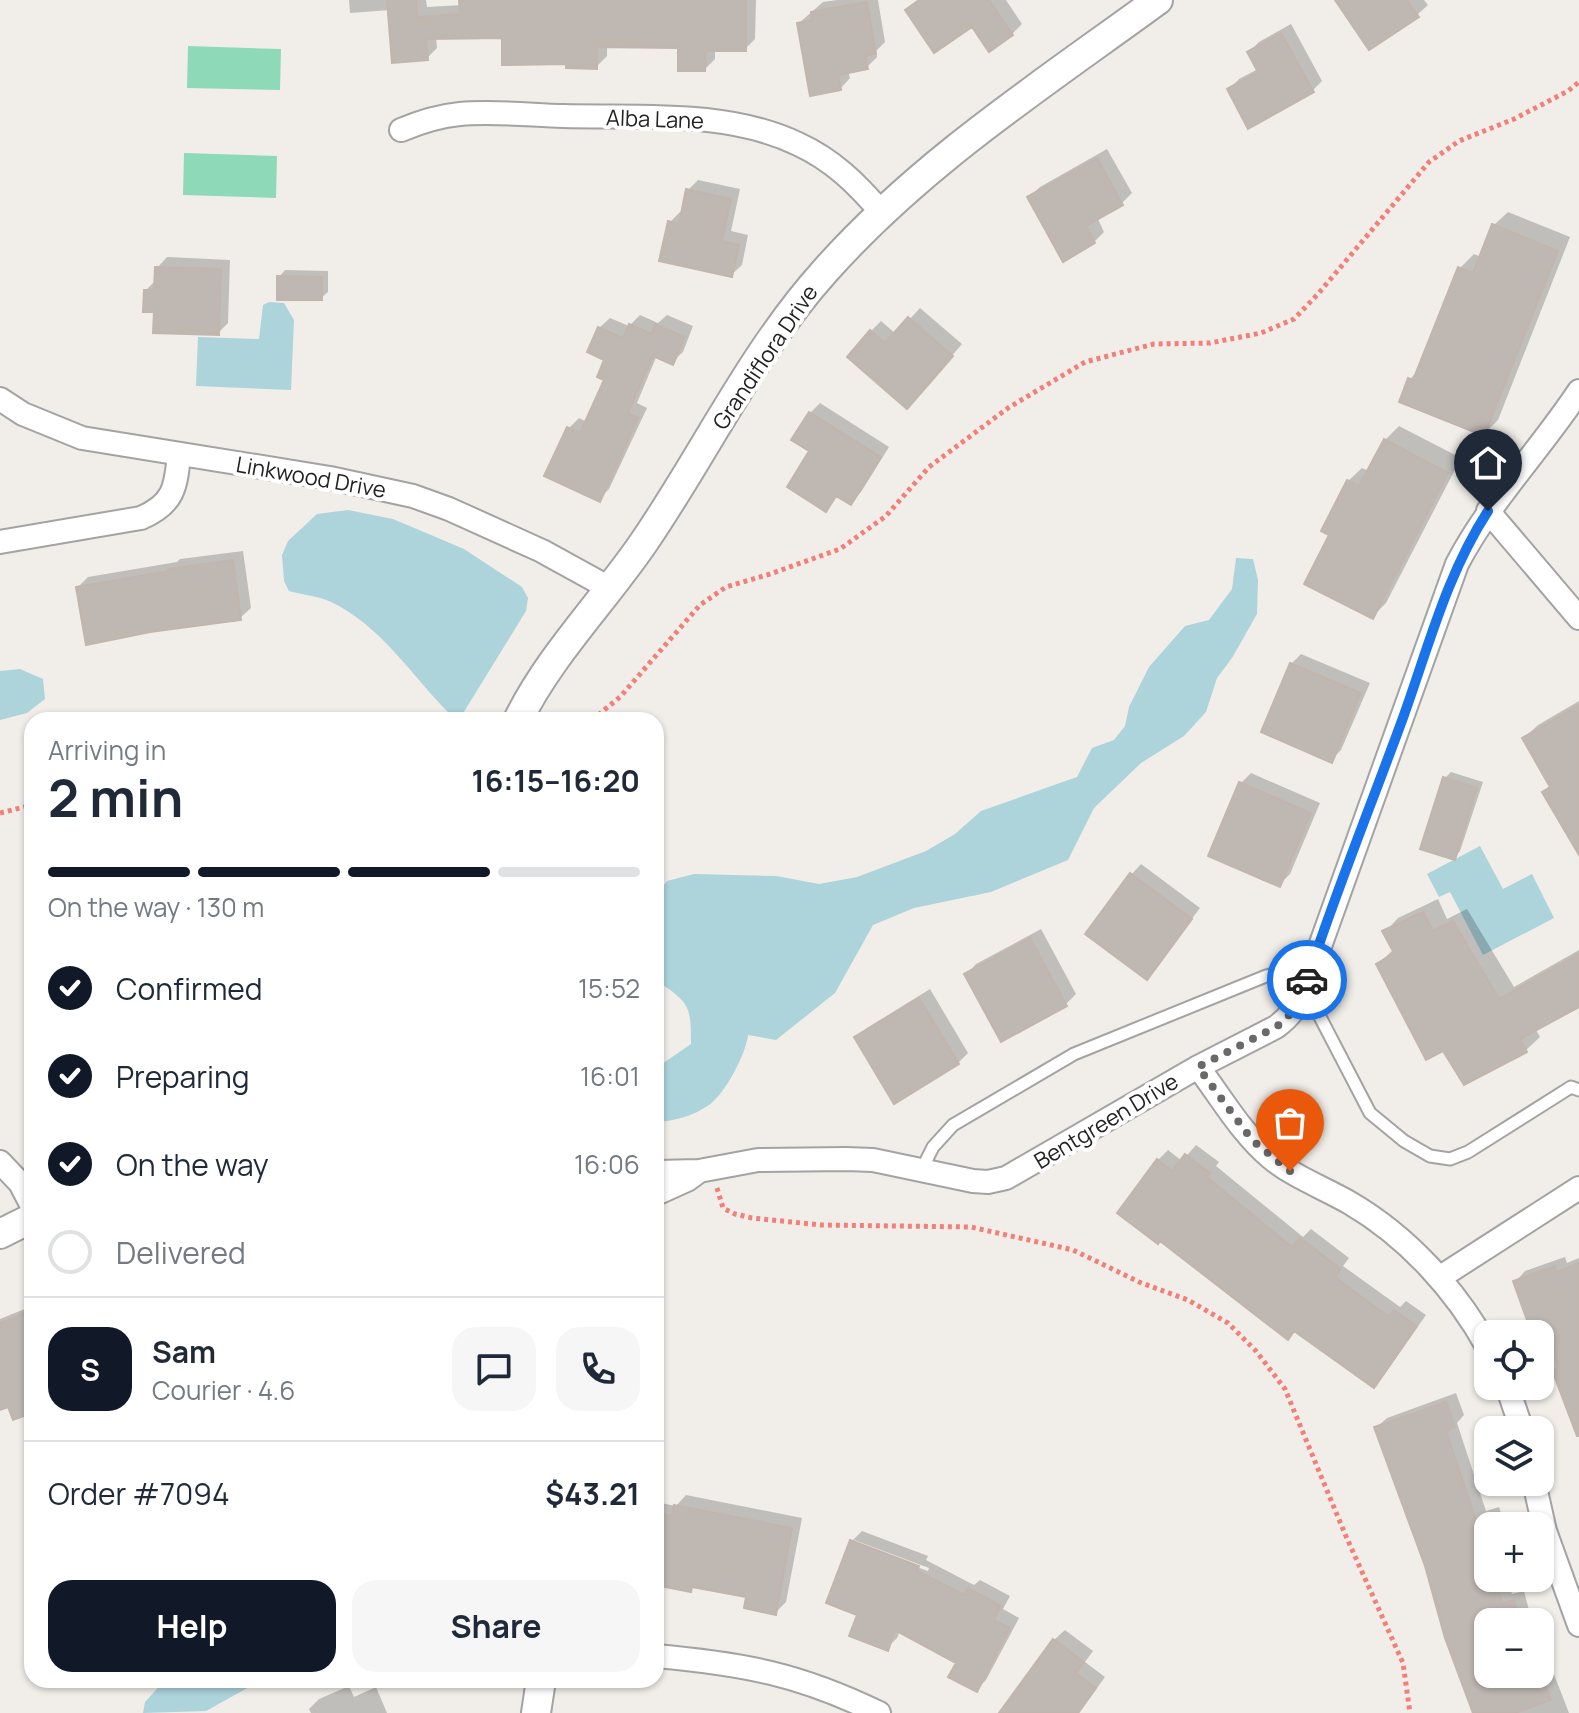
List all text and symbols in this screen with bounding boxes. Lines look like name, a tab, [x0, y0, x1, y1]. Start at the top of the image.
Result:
street label: Alba Lane	[605, 102, 705, 136]
street label: Grandiflora Drive	[705, 279, 825, 435]
pin	[1454, 429, 1522, 511]
icon: home	[1466, 441, 1510, 485]
street label: Linkwood Drive	[234, 449, 388, 505]
text: Arriving in	[48, 732, 166, 768]
text: 16:15–16:20	[472, 760, 640, 801]
text: 2 min	[48, 762, 183, 833]
text: On the way · 130 m	[48, 889, 264, 925]
courier	[1267, 940, 1347, 1020]
icon: car	[1285, 958, 1329, 1002]
icon: check	[48, 966, 92, 1010]
text: Confirmed	[116, 968, 263, 1009]
text: 15:52	[578, 970, 640, 1006]
icon: check	[48, 1054, 92, 1098]
text: Preparing	[116, 1056, 250, 1097]
text: 16:01	[580, 1058, 640, 1094]
street label: Bentgreen Drive	[1028, 1066, 1184, 1176]
pin	[1256, 1089, 1324, 1171]
icon: bag	[1268, 1101, 1312, 1145]
icon: check	[48, 1142, 92, 1186]
text: On the way	[116, 1144, 269, 1185]
text: 16:06	[574, 1146, 640, 1182]
text: Delivered	[116, 1232, 246, 1273]
map controls	[1474, 1320, 1554, 1688]
button: locate	[1474, 1320, 1554, 1400]
button: chat	[452, 1327, 536, 1411]
button: phone	[556, 1327, 640, 1411]
text: Sam	[152, 1331, 216, 1372]
text: S	[80, 1349, 100, 1390]
text: Courier · 4.6	[152, 1372, 295, 1408]
button: layers	[1474, 1416, 1554, 1496]
text: Order #7094	[48, 1473, 230, 1514]
text: $43.21	[545, 1473, 640, 1514]
button: +	[1474, 1512, 1554, 1592]
button: Help	[48, 1580, 336, 1672]
button: Share	[352, 1580, 640, 1672]
button: −	[1474, 1608, 1554, 1688]

